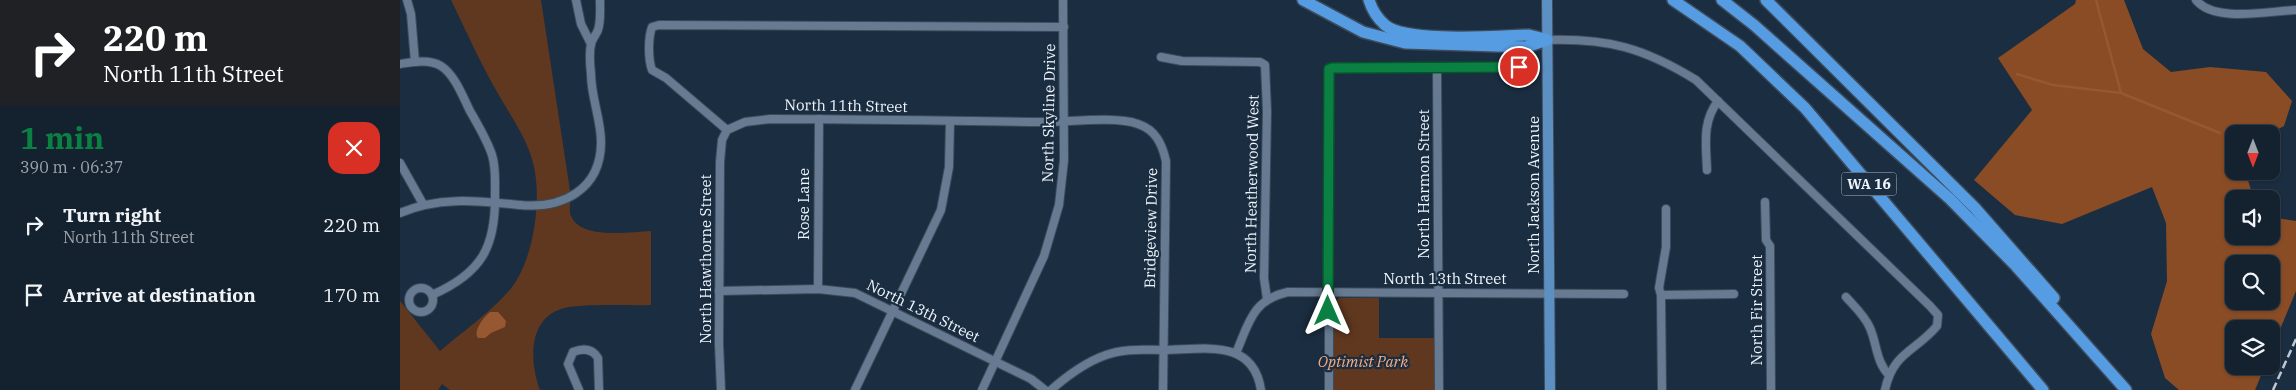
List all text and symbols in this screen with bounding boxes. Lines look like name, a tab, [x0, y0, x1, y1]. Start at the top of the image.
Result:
text: 220 m	[103, 15, 208, 61]
icon: right	[20, 20, 85, 85]
street label: North Skyline Drive	[1038, 43, 1059, 183]
pin	[1498, 46, 1540, 88]
icon: arrive	[1505, 53, 1533, 81]
text: North 11th Street	[103, 59, 284, 88]
street label: North 11th Street	[784, 95, 908, 116]
street label: North Heatherwood West	[1240, 95, 1263, 273]
street label: North Harmon Street	[1414, 109, 1433, 259]
street label: North Jackson Avenue	[1524, 116, 1543, 274]
text: 1 min	[20, 118, 104, 157]
button: close	[328, 122, 380, 174]
north arrow	[2225, 125, 2280, 180]
map controls	[2225, 125, 2280, 375]
text: 390 m · 06:37	[20, 157, 123, 177]
street label: Rose Lane	[794, 168, 813, 240]
street label: Bridgeview Drive	[1140, 168, 1161, 288]
road number: WA 16	[1842, 172, 1896, 195]
street label: North Hawthorne Street	[696, 174, 715, 344]
button: sound	[2225, 190, 2280, 245]
text: Turn right	[63, 203, 161, 227]
icon: right	[20, 211, 48, 239]
text: 220 m	[323, 213, 380, 237]
text: North 11th Street	[63, 227, 194, 247]
street label: North Fir Street	[1747, 255, 1766, 366]
button: search	[2225, 255, 2280, 310]
street label: North 13th Street	[1383, 269, 1507, 288]
street label: North 13th Street	[864, 275, 983, 346]
icon: arrive	[20, 281, 48, 309]
text: Arrive at destination	[63, 283, 256, 307]
text: 170 m	[323, 283, 380, 307]
position arrow	[1301, 284, 1353, 336]
button: layers	[2225, 320, 2280, 375]
park label: Optimist Park	[1318, 352, 1408, 371]

